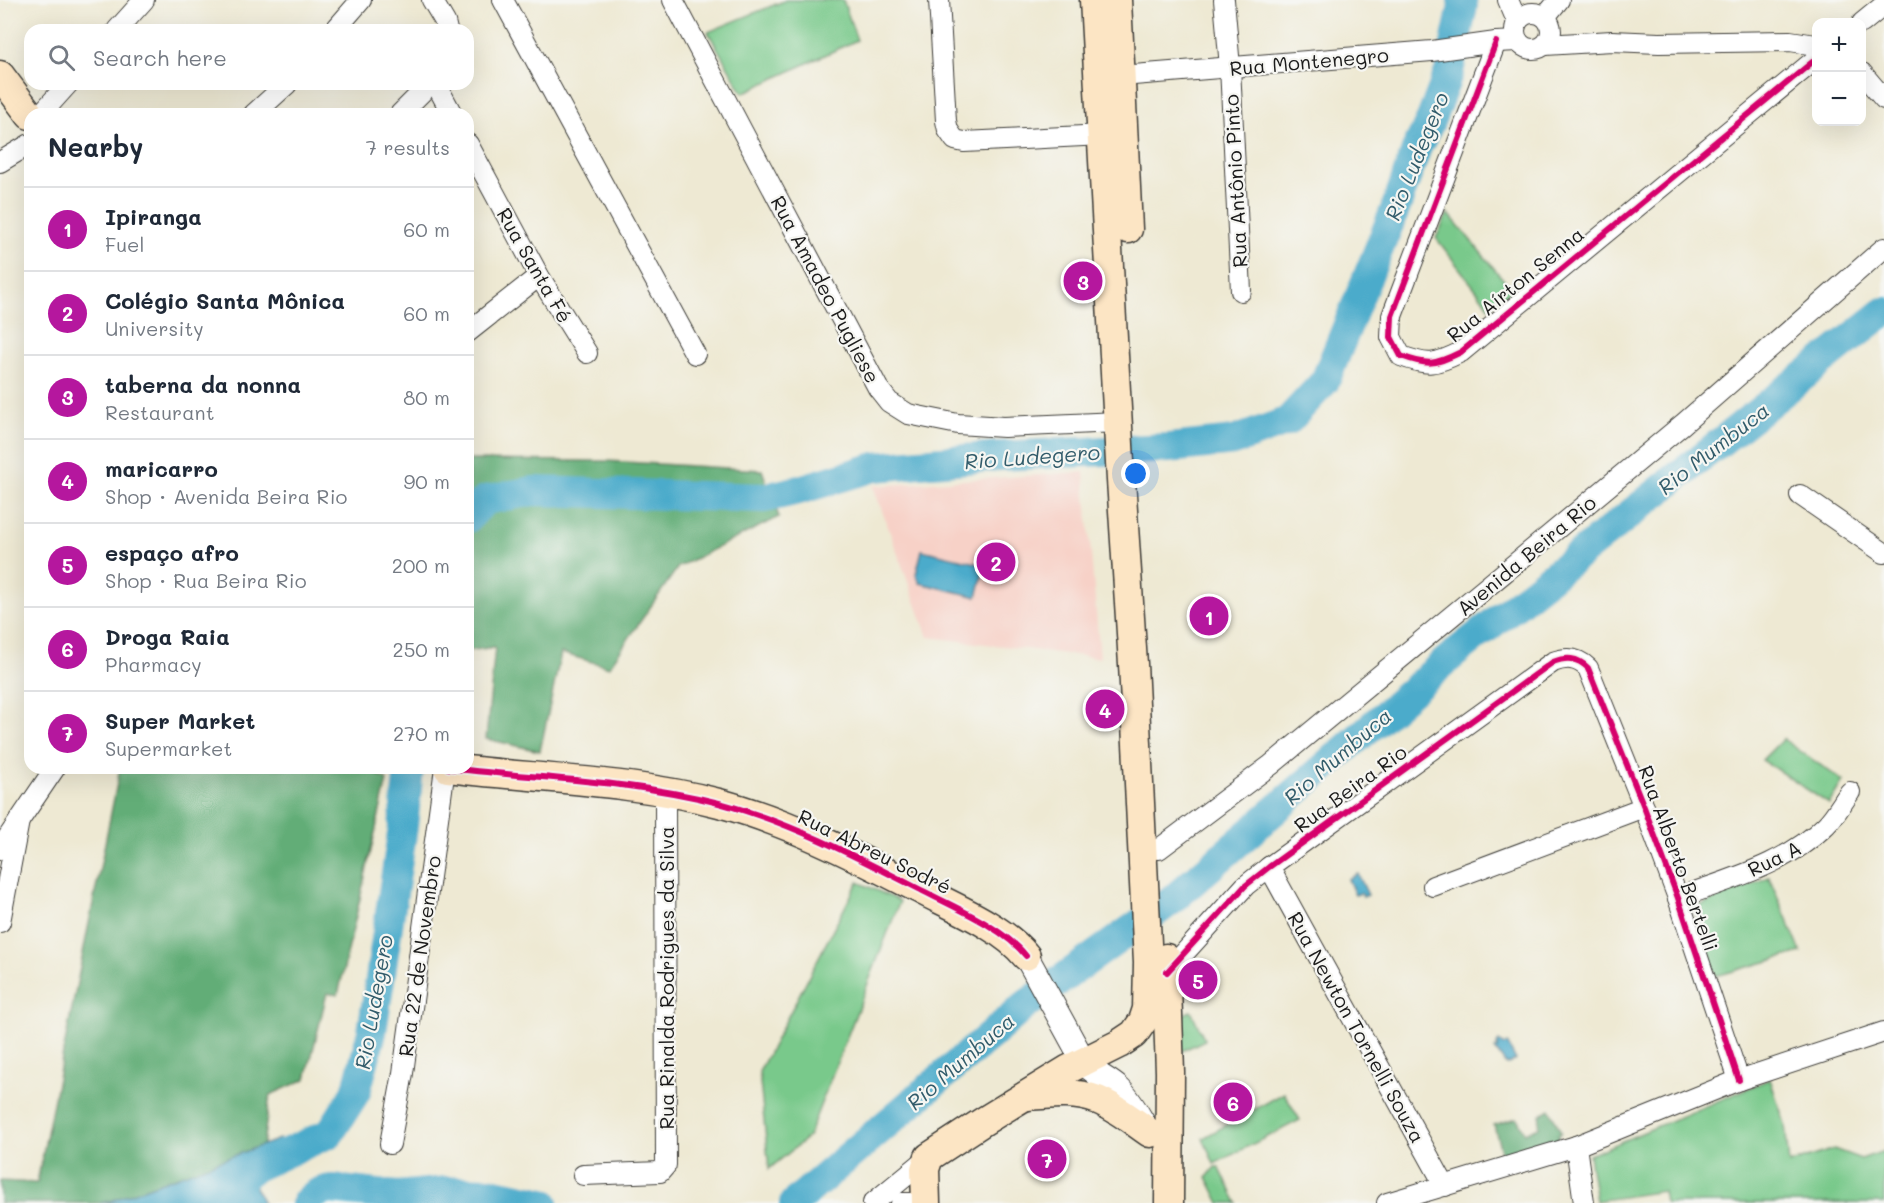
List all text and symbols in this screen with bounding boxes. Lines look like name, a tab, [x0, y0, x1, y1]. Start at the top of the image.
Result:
map controls	[1812, 18, 1866, 126]
button: +	[1812, 18, 1866, 72]
search box	[24, 24, 474, 90]
icon: search	[45, 41, 78, 74]
street label: Rua Montenegro	[1228, 41, 1390, 81]
text: Search here	[93, 43, 227, 72]
button: −	[1812, 72, 1866, 126]
water label: Rio Ludegero	[1378, 88, 1454, 224]
street label: Rua Antônio Pinto	[1217, 93, 1253, 268]
text: Nearby	[48, 130, 143, 164]
text: 7 results	[366, 134, 450, 160]
street label: Rua Amadeo Pugliese	[766, 191, 886, 387]
text: Ipiranga	[105, 202, 202, 231]
street label: Rua Santa Fé	[492, 203, 578, 327]
text: 1	[63, 216, 72, 242]
text: 60 m	[403, 216, 450, 242]
street label: Rua Aírton Senna	[1441, 221, 1589, 347]
text: Fuel	[105, 231, 145, 257]
pin: 3	[1064, 258, 1102, 304]
text: Colégio Santa Mônica	[105, 286, 345, 315]
text: 2	[62, 300, 73, 326]
text: 60 m	[403, 300, 450, 326]
text: University	[105, 315, 204, 341]
text: taberna da nonna	[105, 370, 301, 399]
text: 3	[62, 384, 74, 410]
text: 80 m	[403, 384, 450, 410]
water label: Rio Mumbuca	[1652, 396, 1774, 500]
text: Restaurant	[105, 399, 215, 425]
water label: Rio Ludegero	[963, 438, 1101, 474]
text: maricarro	[105, 454, 218, 483]
your location	[1121, 459, 1150, 488]
text: 4	[61, 468, 74, 494]
text: 90 m	[404, 468, 450, 494]
text: Shop · Avenida Beira Rio	[105, 483, 347, 509]
street label: Avenida Beira Rio	[1451, 489, 1601, 621]
text: espaço afro	[105, 538, 239, 567]
pin: 2	[976, 540, 1016, 584]
text: 5	[62, 552, 73, 578]
text: 200 m	[392, 552, 450, 578]
text: Shop · Rua Beira Rio	[105, 567, 307, 593]
pin: 1	[1190, 594, 1228, 638]
text: Droga Raia	[105, 622, 230, 651]
text: 6	[61, 636, 74, 662]
text: 250 m	[393, 636, 450, 662]
text: Pharmacy	[105, 651, 202, 677]
pin: 4	[1086, 686, 1124, 732]
water label: Rio Mumbuca	[1277, 702, 1397, 810]
text: Super Market	[105, 706, 255, 735]
text: 7	[62, 720, 73, 746]
text: 270 m	[393, 720, 450, 746]
text: Supermarket	[105, 735, 232, 761]
street label: Rua Beira Rio	[1288, 738, 1412, 838]
street label: Rua Alberto Bertelli	[1633, 762, 1725, 954]
street label: Rua Abreu Sodré	[794, 803, 956, 899]
street label: Rua Rinalda Rodrigues da Silva	[653, 826, 679, 1130]
street label: Rua A	[1743, 834, 1805, 882]
street label: Rua 22 de Novembro	[392, 854, 446, 1058]
street label: Rua Newton Tornelli Souza	[1283, 907, 1431, 1147]
water label: Rio Ludegero	[348, 933, 398, 1071]
pin: 5	[1178, 958, 1218, 1002]
water label: Rio Mumbuca	[900, 1007, 1020, 1115]
pin: 6	[1214, 1080, 1252, 1124]
pin: 7	[1028, 1136, 1066, 1182]

